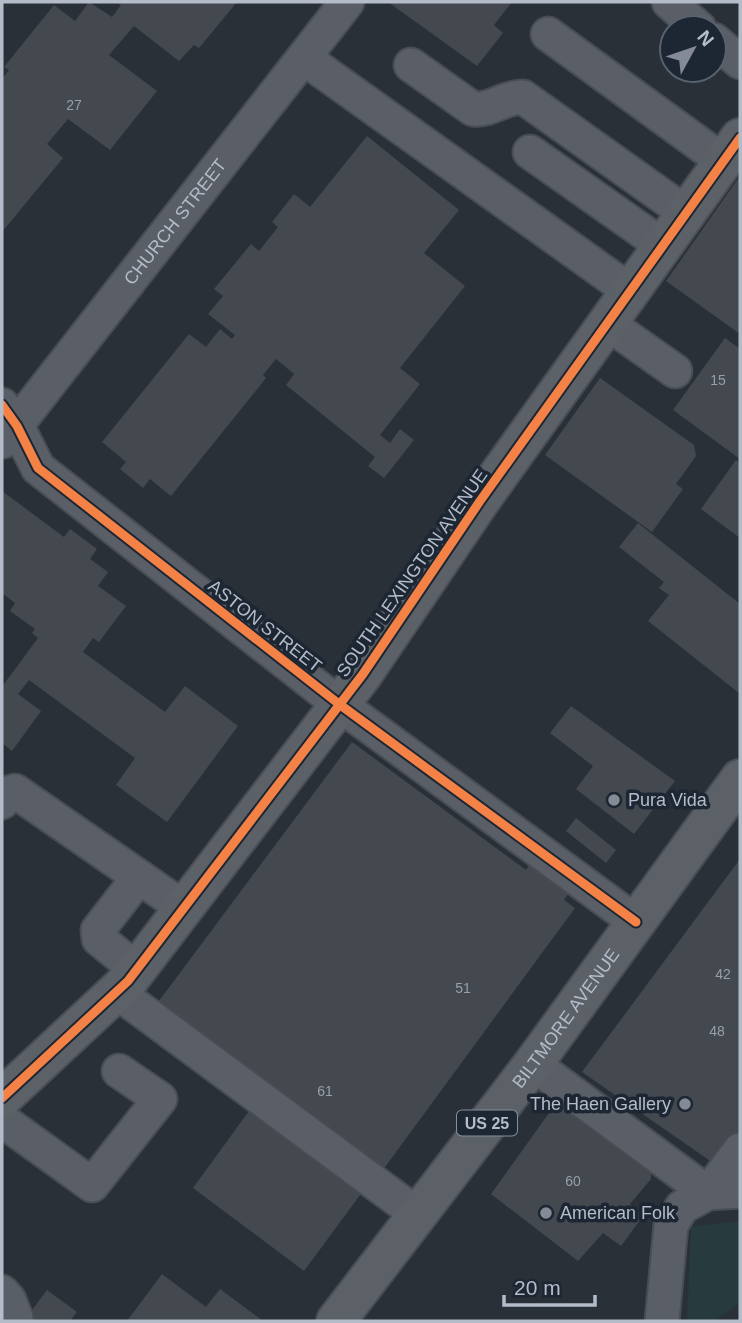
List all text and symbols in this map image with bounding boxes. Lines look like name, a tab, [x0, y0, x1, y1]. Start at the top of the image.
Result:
north arrow	[658, 14, 728, 84]
text: N	[693, 26, 718, 50]
house number: 27	[66, 97, 82, 113]
street label: CHURCH STREET	[120, 155, 230, 289]
house number: 15	[710, 372, 726, 388]
street label: SOUTH LEXINGTON AVENUE	[333, 466, 491, 680]
street label: ASTON STREET	[205, 576, 325, 676]
place label: Pura Vida	[628, 790, 708, 810]
marker: Pura Vida	[606, 792, 622, 808]
street label: BILTMORE AVENUE	[508, 945, 623, 1092]
house number: 42	[715, 966, 731, 982]
house number: 51	[455, 980, 471, 996]
house number: 48	[709, 1023, 725, 1039]
house number: 61	[317, 1083, 333, 1099]
place label: The Haen Gallery	[530, 1094, 671, 1114]
marker: The Haen Gallery	[677, 1096, 693, 1112]
road number: US 25	[457, 1110, 517, 1135]
house number: 60	[565, 1173, 581, 1189]
place label: American Folk	[560, 1203, 676, 1223]
marker: American Folk	[538, 1205, 554, 1221]
scale bar	[504, 1264, 595, 1308]
text: 20 m	[514, 1276, 561, 1299]

